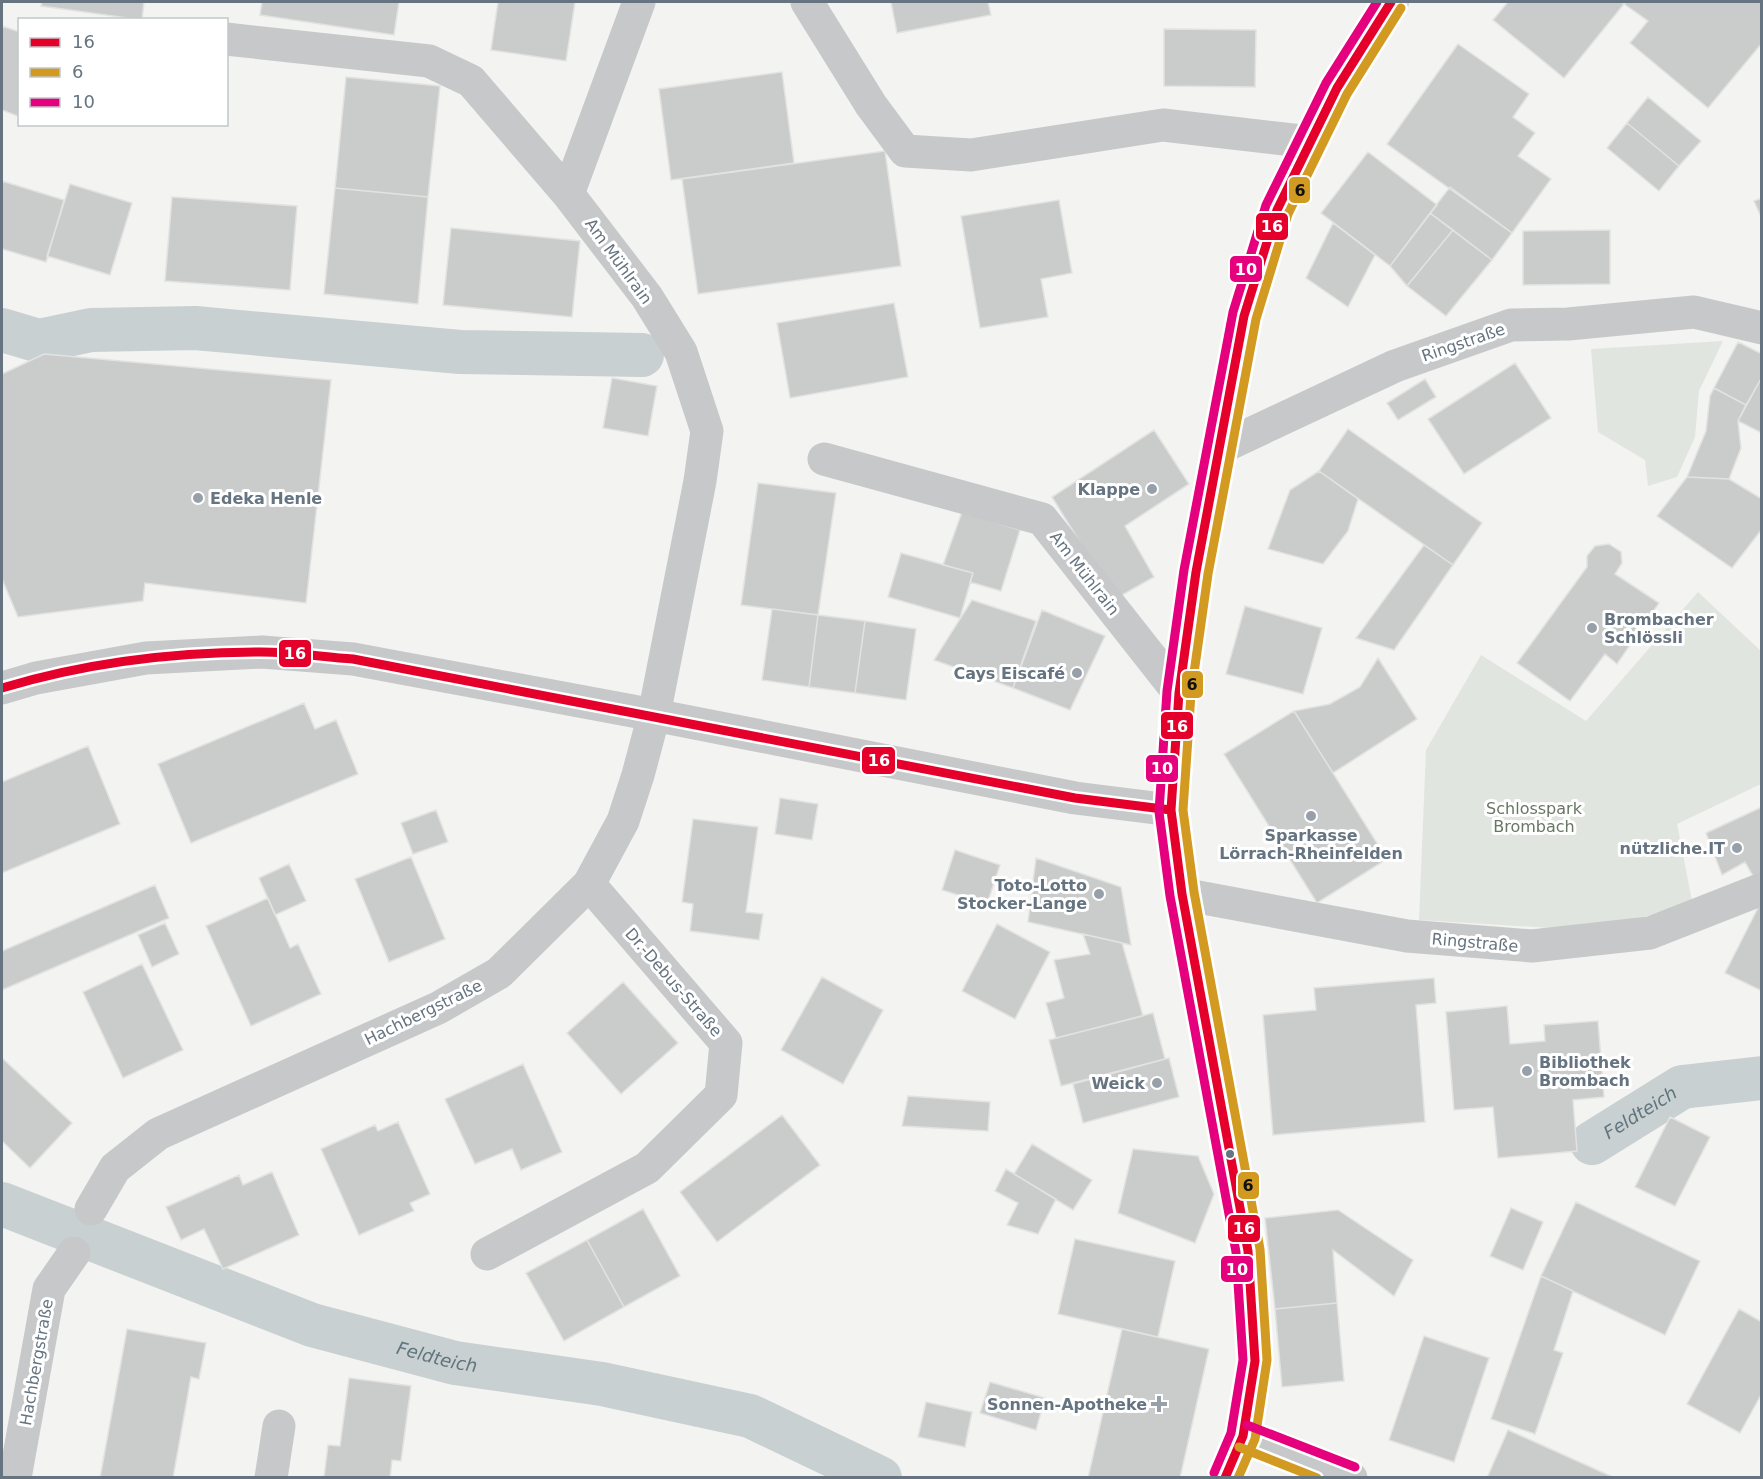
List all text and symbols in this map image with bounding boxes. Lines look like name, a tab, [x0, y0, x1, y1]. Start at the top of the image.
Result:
legend	[18, 18, 228, 126]
text: 16	[72, 31, 95, 52]
text: 6	[72, 61, 83, 82]
text: 10	[72, 91, 95, 112]
line badge: 6	[1288, 176, 1311, 204]
text: 6	[1294, 181, 1306, 200]
line badge: 16	[1255, 212, 1289, 241]
street label: Am Mühlrain	[581, 215, 656, 308]
text: 16	[1261, 217, 1283, 236]
line badge: 10	[1229, 255, 1263, 283]
text: 10	[1235, 260, 1257, 279]
street label: Ringstraße	[1419, 319, 1507, 366]
place label: Klappe	[1078, 480, 1140, 499]
marker: Klappe	[1145, 482, 1159, 496]
place label: Edeka Henle	[210, 489, 322, 508]
marker: Edeka Henle	[191, 491, 205, 505]
street label: Am Mühlrain	[1046, 528, 1123, 619]
place label: Brombacher Schlössli	[1604, 610, 1714, 647]
marker: Brombacher Schlössli	[1585, 621, 1599, 635]
line badge: 16	[278, 639, 312, 668]
text: 16	[284, 644, 306, 663]
place label: Cays Eiscafé	[953, 664, 1065, 683]
marker: Cays Eiscafé	[1070, 666, 1084, 680]
line badge: 6	[1181, 670, 1204, 699]
text: 6	[1186, 675, 1198, 694]
line badge: 16	[1160, 711, 1194, 740]
text: 16	[1166, 717, 1188, 736]
line badge: 16	[861, 746, 896, 775]
text: 16	[868, 751, 890, 770]
line badge: 10	[1145, 754, 1179, 783]
text: 10	[1151, 759, 1173, 778]
park label: Schlosspark Brombach	[1486, 799, 1583, 836]
marker: Sparkasse Lörrach-Rheinfelden	[1304, 809, 1318, 823]
place label: Sparkasse Lörrach-Rheinfelden	[1219, 826, 1403, 863]
place label: nützliche.IT	[1620, 839, 1725, 858]
marker: nützliche.IT	[1730, 841, 1744, 855]
place label: Toto-Lotto Stocker-Lange	[957, 876, 1087, 913]
marker: Toto-Lotto Stocker-Lange	[1092, 887, 1106, 901]
street label: Dr.-Debus-Straße	[621, 924, 726, 1040]
street label: Ringstraße	[1431, 929, 1519, 956]
street label: Hachbergstraße	[361, 976, 485, 1049]
place label: Bibliothek Brombach	[1539, 1053, 1631, 1090]
marker: Bibliothek Brombach	[1520, 1064, 1534, 1078]
place label: Weick	[1091, 1074, 1145, 1093]
marker: Weick	[1150, 1076, 1164, 1090]
water label: Feldteich	[1600, 1082, 1681, 1143]
unlabelled marker	[1224, 1148, 1236, 1160]
line badge: 6	[1237, 1171, 1260, 1200]
text: 6	[1242, 1176, 1254, 1195]
line badge: 16	[1227, 1214, 1261, 1243]
text: 16	[1233, 1219, 1255, 1238]
line badge: 10	[1220, 1255, 1254, 1283]
text: 10	[1226, 1260, 1248, 1279]
street label: Hachbergstraße	[16, 1297, 57, 1427]
water label: Feldteich	[395, 1337, 479, 1376]
place label: Sonnen-Apotheke	[987, 1395, 1147, 1414]
marker: Sonnen-Apotheke	[1152, 1397, 1166, 1411]

